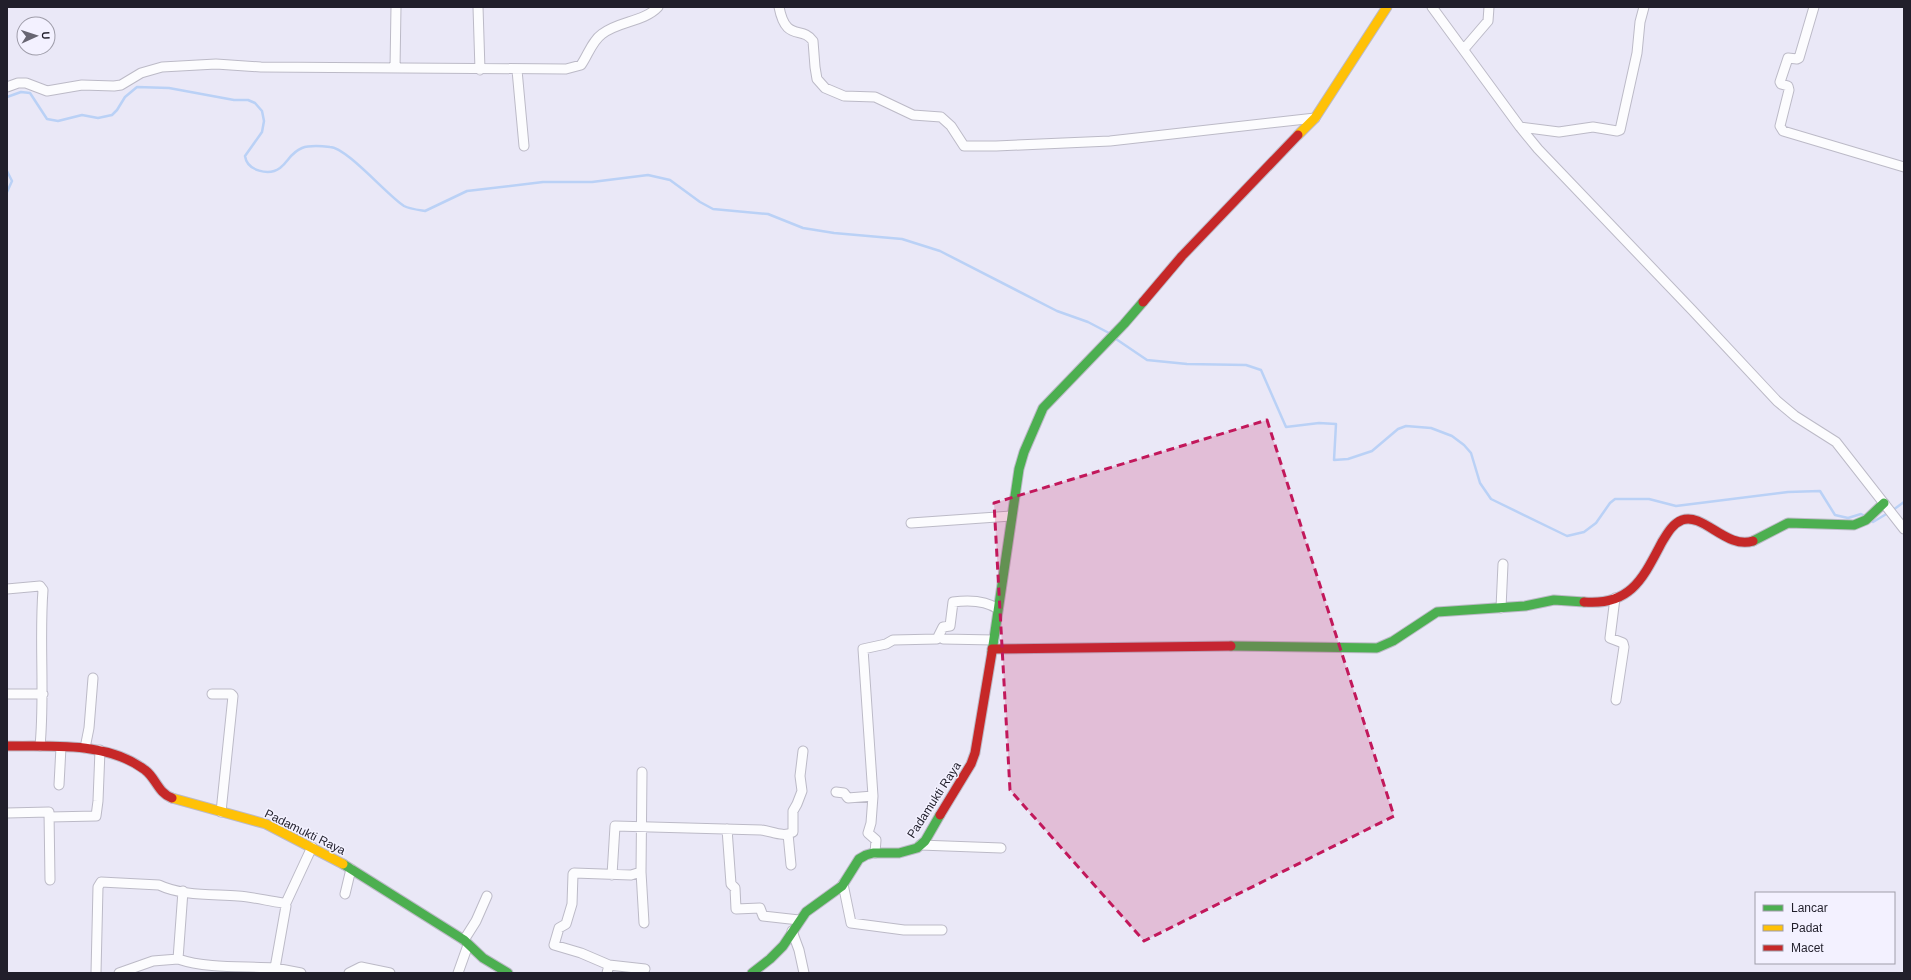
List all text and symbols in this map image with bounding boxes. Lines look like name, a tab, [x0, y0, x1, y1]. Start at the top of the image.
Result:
north arrow	[16, 16, 56, 56]
text: U	[40, 31, 52, 40]
street label: Padamukti Raya	[904, 759, 964, 841]
street label: Padamukti Raya	[262, 806, 348, 858]
legend	[1755, 892, 1895, 964]
text: Lancar	[1791, 901, 1828, 915]
text: Padat	[1791, 921, 1823, 935]
text: Macet	[1791, 941, 1824, 955]

